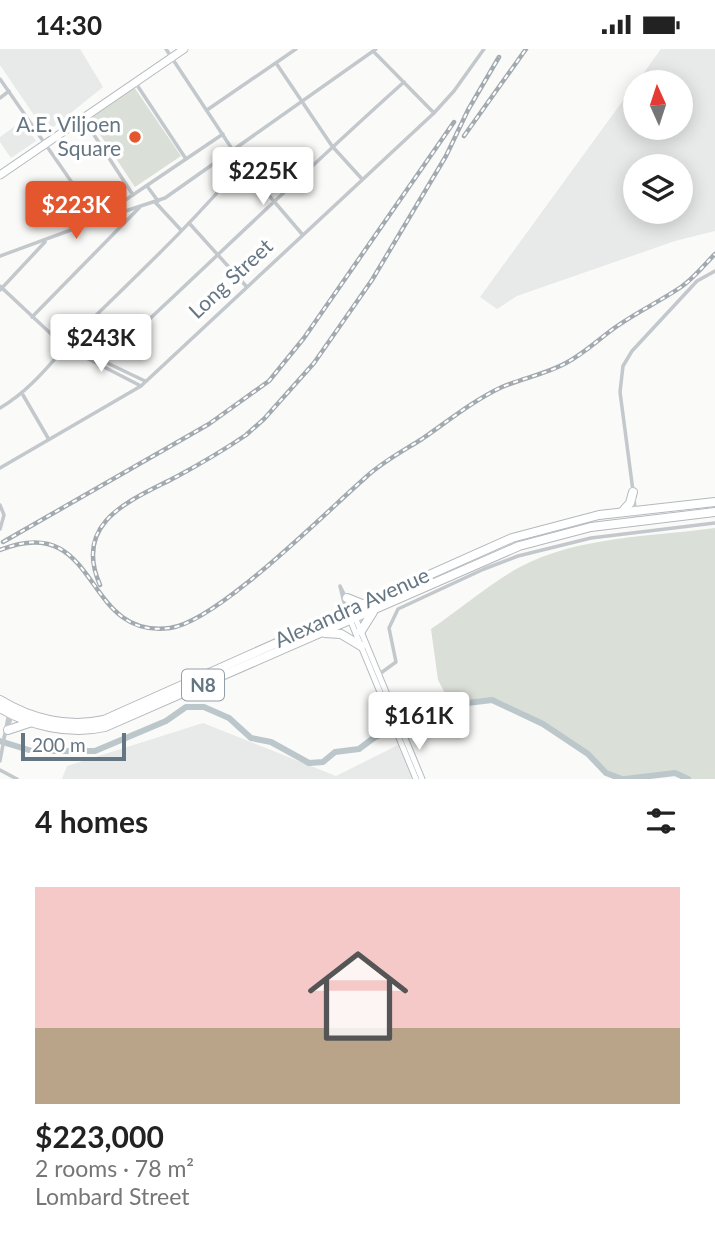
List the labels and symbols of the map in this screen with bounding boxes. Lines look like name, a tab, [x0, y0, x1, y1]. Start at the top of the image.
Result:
north arrow	[623, 70, 693, 140]
place label: A.E. Viljoen Square	[16, 111, 121, 160]
marker: A.E. Viljoen Square	[127, 129, 143, 145]
pin: $225K	[214, 148, 312, 207]
pin: $223K	[27, 181, 125, 241]
street label: Long Street	[183, 233, 277, 323]
pin: $243K	[52, 315, 150, 374]
street label: Alexandra Avenue	[270, 561, 433, 652]
road number: N8	[182, 670, 224, 701]
pin: $161K	[370, 693, 468, 752]
scale bar	[21, 730, 126, 762]

